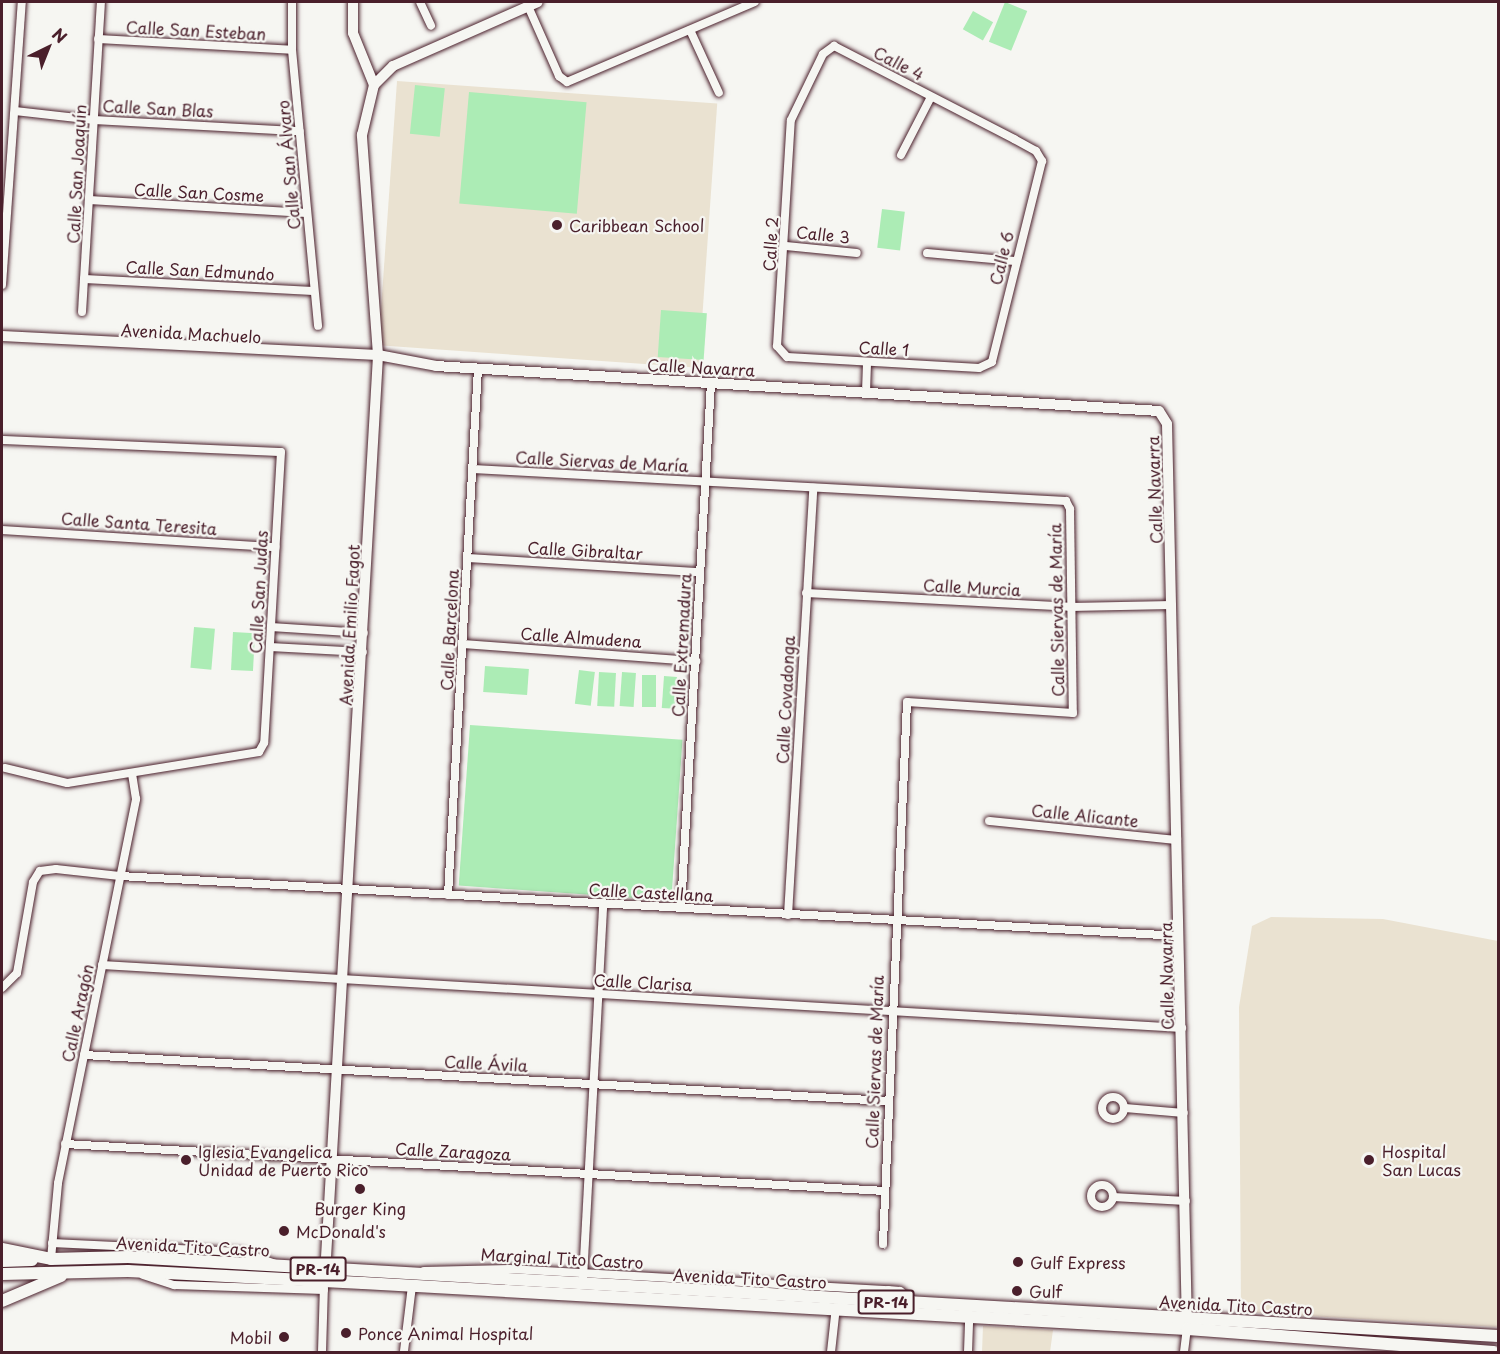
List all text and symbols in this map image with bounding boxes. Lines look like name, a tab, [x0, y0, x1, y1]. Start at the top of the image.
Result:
street label: Calle San Esteban	[126, 17, 266, 43]
north arrow	[18, 18, 78, 78]
text: N	[47, 22, 73, 48]
street label: Calle 4	[870, 42, 928, 84]
street label: Calle San Blas	[102, 96, 214, 120]
street label: Calle San Álvaro	[273, 99, 303, 231]
street label: Calle San Joaquín	[63, 104, 89, 244]
street label: Calle San Cosme	[134, 179, 264, 205]
place label: Caribbean School	[569, 215, 704, 235]
street label: Calle 2	[759, 216, 781, 272]
marker: Caribbean School	[550, 218, 564, 232]
street label: Calle 3	[795, 222, 851, 246]
street label: Calle 6	[985, 229, 1017, 287]
street label: Calle San Edmundo	[125, 257, 275, 283]
street label: Avenida Machuelo	[121, 320, 261, 346]
street label: Calle 1	[858, 337, 910, 359]
street label: Calle Navarra	[647, 355, 755, 379]
street label: Calle Navarra	[1143, 436, 1165, 544]
street label: Calle Siervas de María	[514, 447, 690, 475]
street label: Calle Santa Teresita	[60, 508, 218, 538]
street label: Calle Siervas de María	[1045, 522, 1067, 698]
street label: Calle San Judas	[245, 530, 271, 654]
street label: Calle Gibraltar	[526, 537, 644, 563]
street label: Avenida Emilio Fagot	[335, 544, 363, 706]
street label: Calle Barcelona	[436, 568, 462, 692]
street label: Calle Extremadura	[668, 572, 694, 718]
street label: Calle Murcia	[922, 575, 1022, 599]
street label: Calle Almudena	[520, 623, 642, 651]
street label: Calle Covadonga	[772, 635, 798, 765]
street label: Calle Alicante	[1030, 800, 1140, 830]
street label: Calle Castellana	[588, 879, 714, 905]
street label: Calle Navarra	[1155, 922, 1177, 1030]
street label: Calle Aragón	[57, 962, 97, 1064]
street label: Calle Clarisa	[593, 970, 693, 994]
street label: Calle Siervas de María	[861, 974, 887, 1150]
street label: Calle Ávila	[443, 1051, 529, 1075]
street label: Calle Zaragoza	[394, 1138, 512, 1164]
place label: Iglesia Evangelica Unidad de Puerto Rico	[198, 1141, 370, 1179]
place label: Hospital San Lucas	[1382, 1141, 1460, 1179]
marker: Hospital San Lucas	[1360, 1151, 1378, 1169]
marker: Iglesia Evangelica Unidad de Puerto Rico	[179, 1153, 193, 1167]
marker: Burger King	[353, 1182, 367, 1196]
place label: Burger King	[314, 1198, 406, 1218]
place label: McDonald's	[296, 1221, 386, 1241]
marker: McDonald's	[277, 1224, 291, 1238]
street label: Avenida Tito Castro	[116, 1232, 270, 1260]
street label: Marginal Tito Castro	[480, 1244, 644, 1272]
place label: Gulf Express	[1030, 1252, 1127, 1272]
marker: Gulf Express	[1011, 1255, 1025, 1269]
road number: PR-14	[290, 1257, 346, 1281]
street label: Avenida Tito Castro	[673, 1264, 827, 1292]
place label: Gulf	[1029, 1281, 1062, 1301]
marker: Gulf	[1010, 1284, 1024, 1298]
road number: PR-14	[858, 1290, 914, 1314]
street label: Avenida Tito Castro	[1159, 1291, 1313, 1319]
place label: Ponce Animal Hospital	[358, 1323, 533, 1343]
marker: Ponce Animal Hospital	[339, 1326, 353, 1340]
place label: Mobil	[230, 1327, 272, 1347]
marker: Mobil	[277, 1330, 291, 1344]

